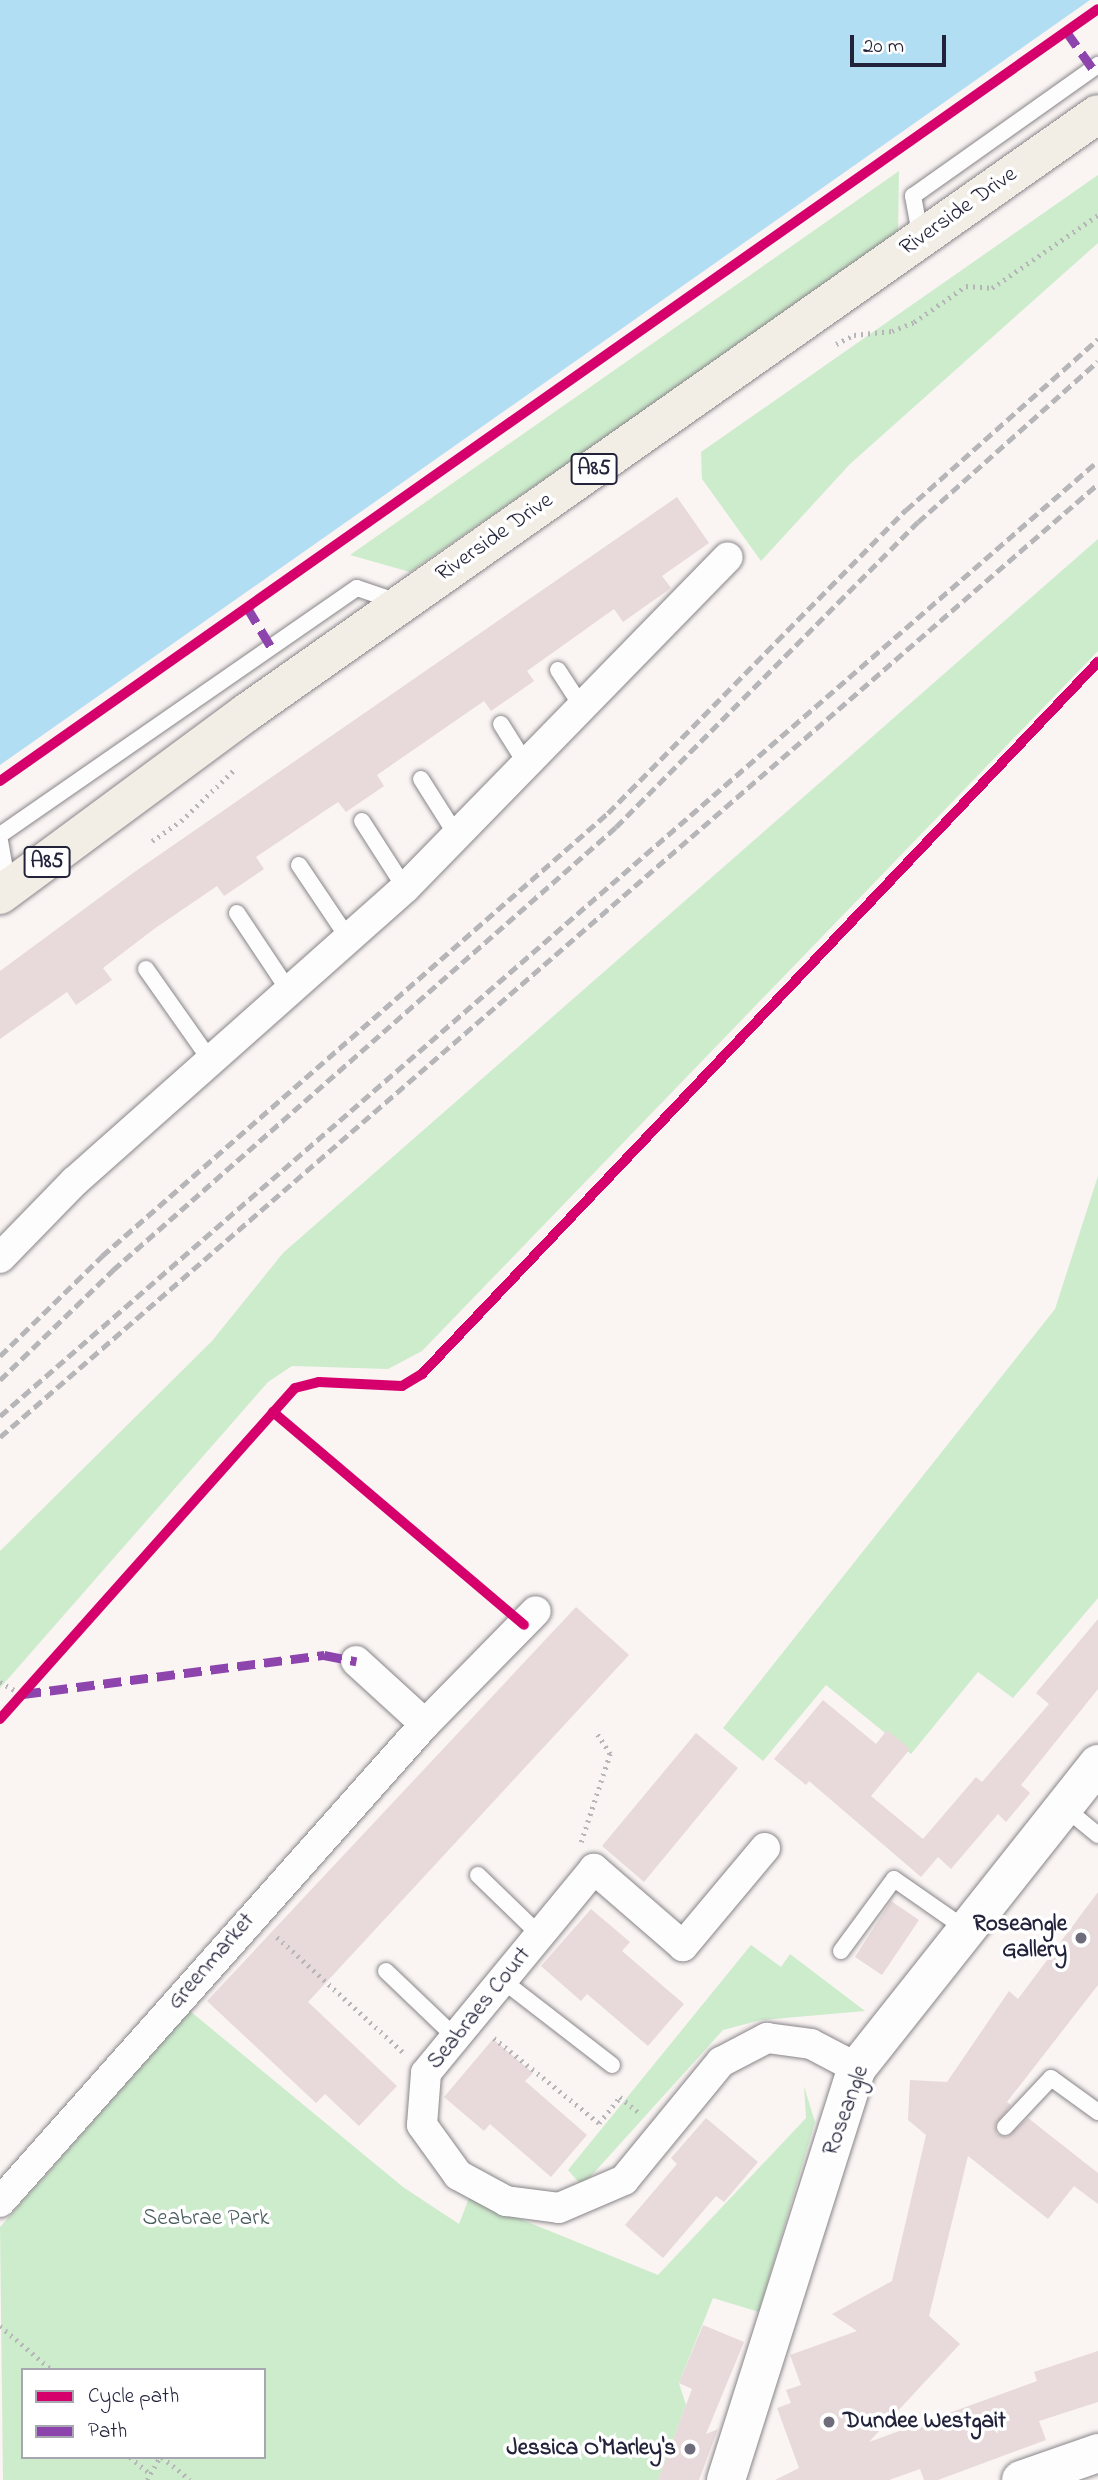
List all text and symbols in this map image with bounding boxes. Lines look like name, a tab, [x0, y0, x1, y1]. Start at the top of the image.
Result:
scale bar	[853, 21, 949, 65]
text: 20 m	[863, 32, 904, 62]
street label: Riverside Drive	[895, 161, 1023, 263]
road number: A85	[570, 452, 618, 486]
street label: Riverside Drive	[431, 487, 559, 589]
road number: A85	[22, 844, 72, 880]
street label: Greenmarket	[163, 1908, 261, 2016]
place label: Roseangle Gallery	[973, 1911, 1067, 1965]
marker: Roseangle Gallery	[1073, 1930, 1089, 1946]
street label: Seabraes Court	[422, 1942, 538, 2076]
street label: Roseangle	[818, 2062, 876, 2160]
park label: Seabrae Park	[143, 2205, 269, 2233]
legend	[21, 2368, 266, 2459]
text: Cycle path	[88, 2382, 179, 2412]
place label: Dundee Westgait	[843, 2408, 1006, 2436]
marker: Dundee Westgait	[821, 2414, 837, 2430]
text: Path	[88, 2417, 127, 2447]
place label: Jessica O'Marley's	[506, 2435, 676, 2463]
marker: Jessica O'Marley's	[682, 2441, 698, 2457]

